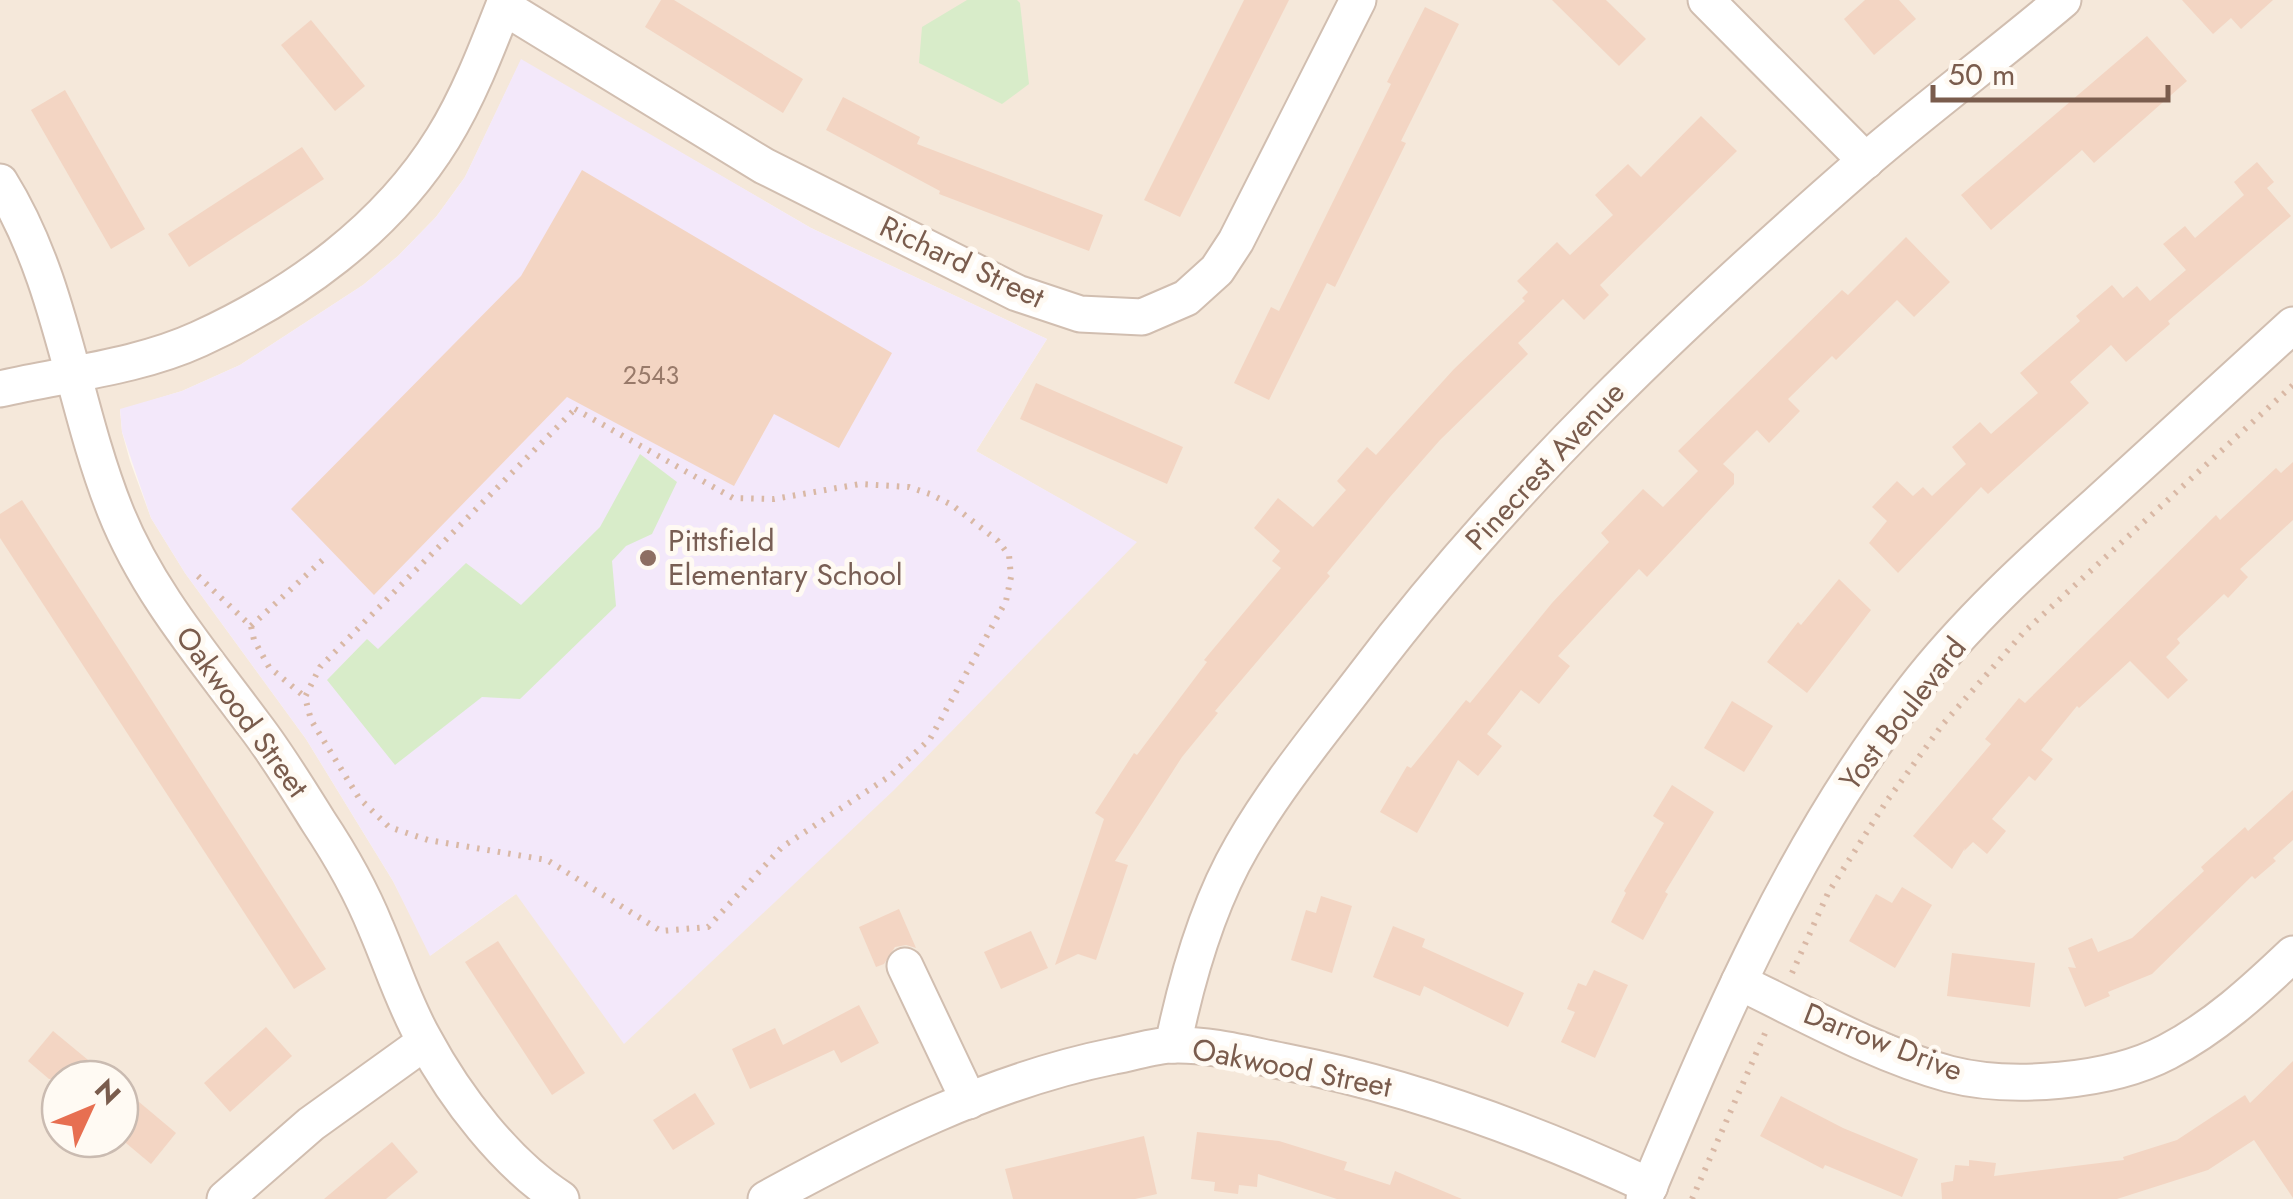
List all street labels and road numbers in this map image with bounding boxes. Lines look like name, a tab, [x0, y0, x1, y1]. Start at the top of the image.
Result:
street label: Richard Street	[873, 205, 1052, 319]
street label: Pinecrest Avenue	[1455, 372, 1634, 560]
street label: Oakwood Street	[166, 617, 320, 807]
street label: Yost Boulevard	[1829, 628, 1976, 800]
street label: Darrow Drive	[1798, 992, 1969, 1092]
street label: Oakwood Street	[1189, 1027, 1396, 1108]

